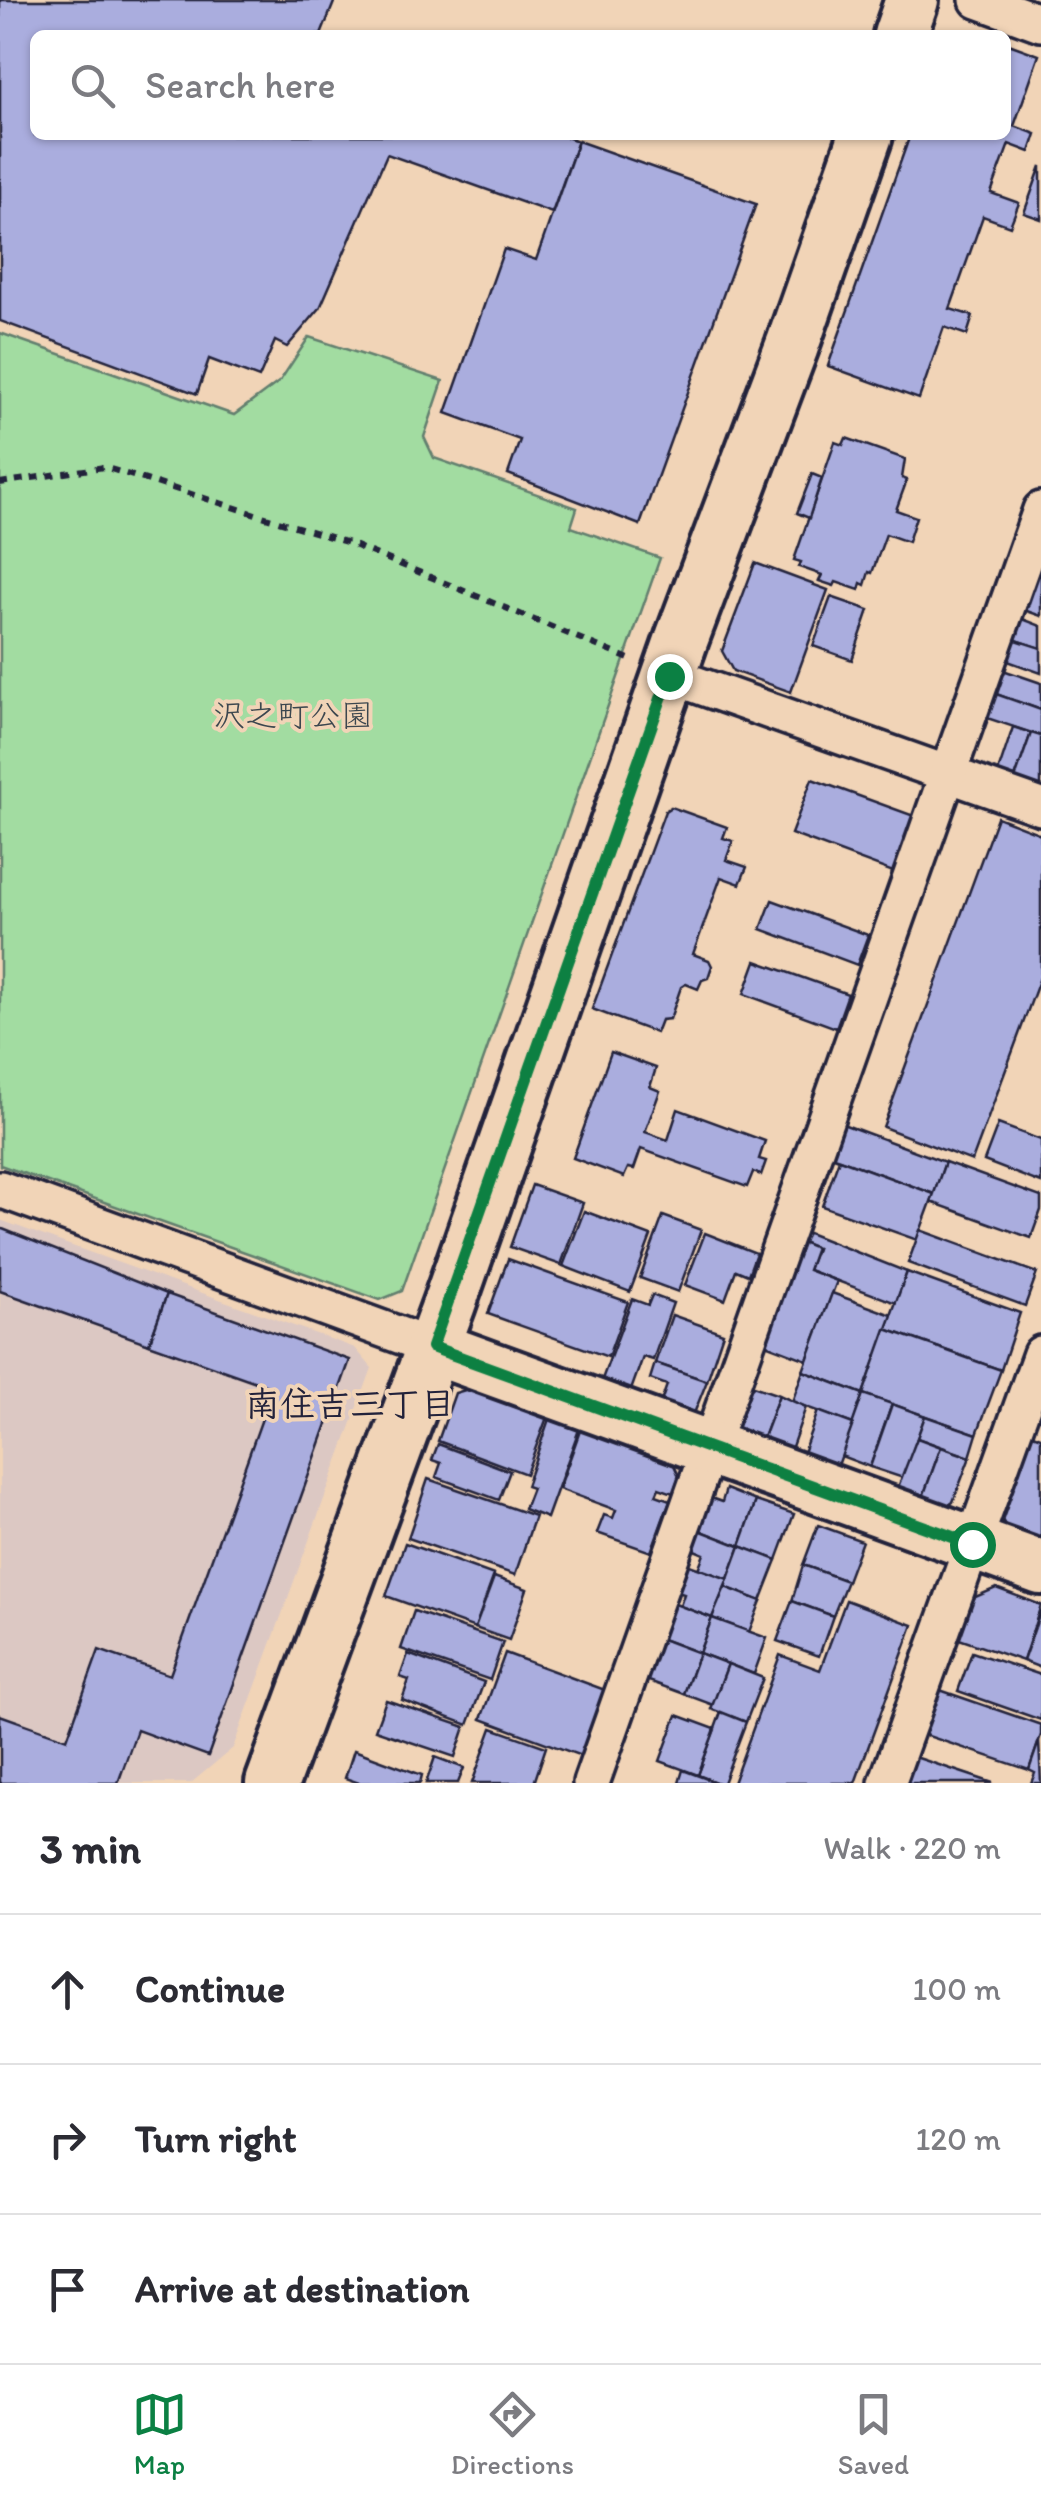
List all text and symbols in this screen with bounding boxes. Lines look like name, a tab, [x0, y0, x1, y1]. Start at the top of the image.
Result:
search box	[30, 30, 1011, 140]
icon: search	[65, 58, 120, 113]
text: Search here	[145, 62, 336, 108]
route end	[647, 654, 693, 700]
park label: 沢之町公園	[213, 696, 373, 734]
district label: 南住吉三丁目	[245, 1383, 455, 1425]
route start	[950, 1522, 996, 1568]
text: 3 min	[40, 1823, 141, 1874]
text: Walk · 220 m	[823, 1829, 1001, 1867]
icon: ahead	[40, 1962, 95, 2017]
text: Continue	[135, 1966, 285, 2012]
text: 100 m	[913, 1970, 1001, 2008]
icon: right	[40, 2112, 95, 2167]
text: Turn right	[135, 2116, 297, 2162]
text: 120 m	[915, 2120, 1001, 2158]
icon: arrive	[40, 2262, 95, 2317]
text: Arrive at destination	[135, 2266, 470, 2312]
tab: Map	[132, 2387, 187, 2481]
tab: Directions	[451, 2387, 574, 2481]
tab: Saved	[838, 2387, 909, 2481]

